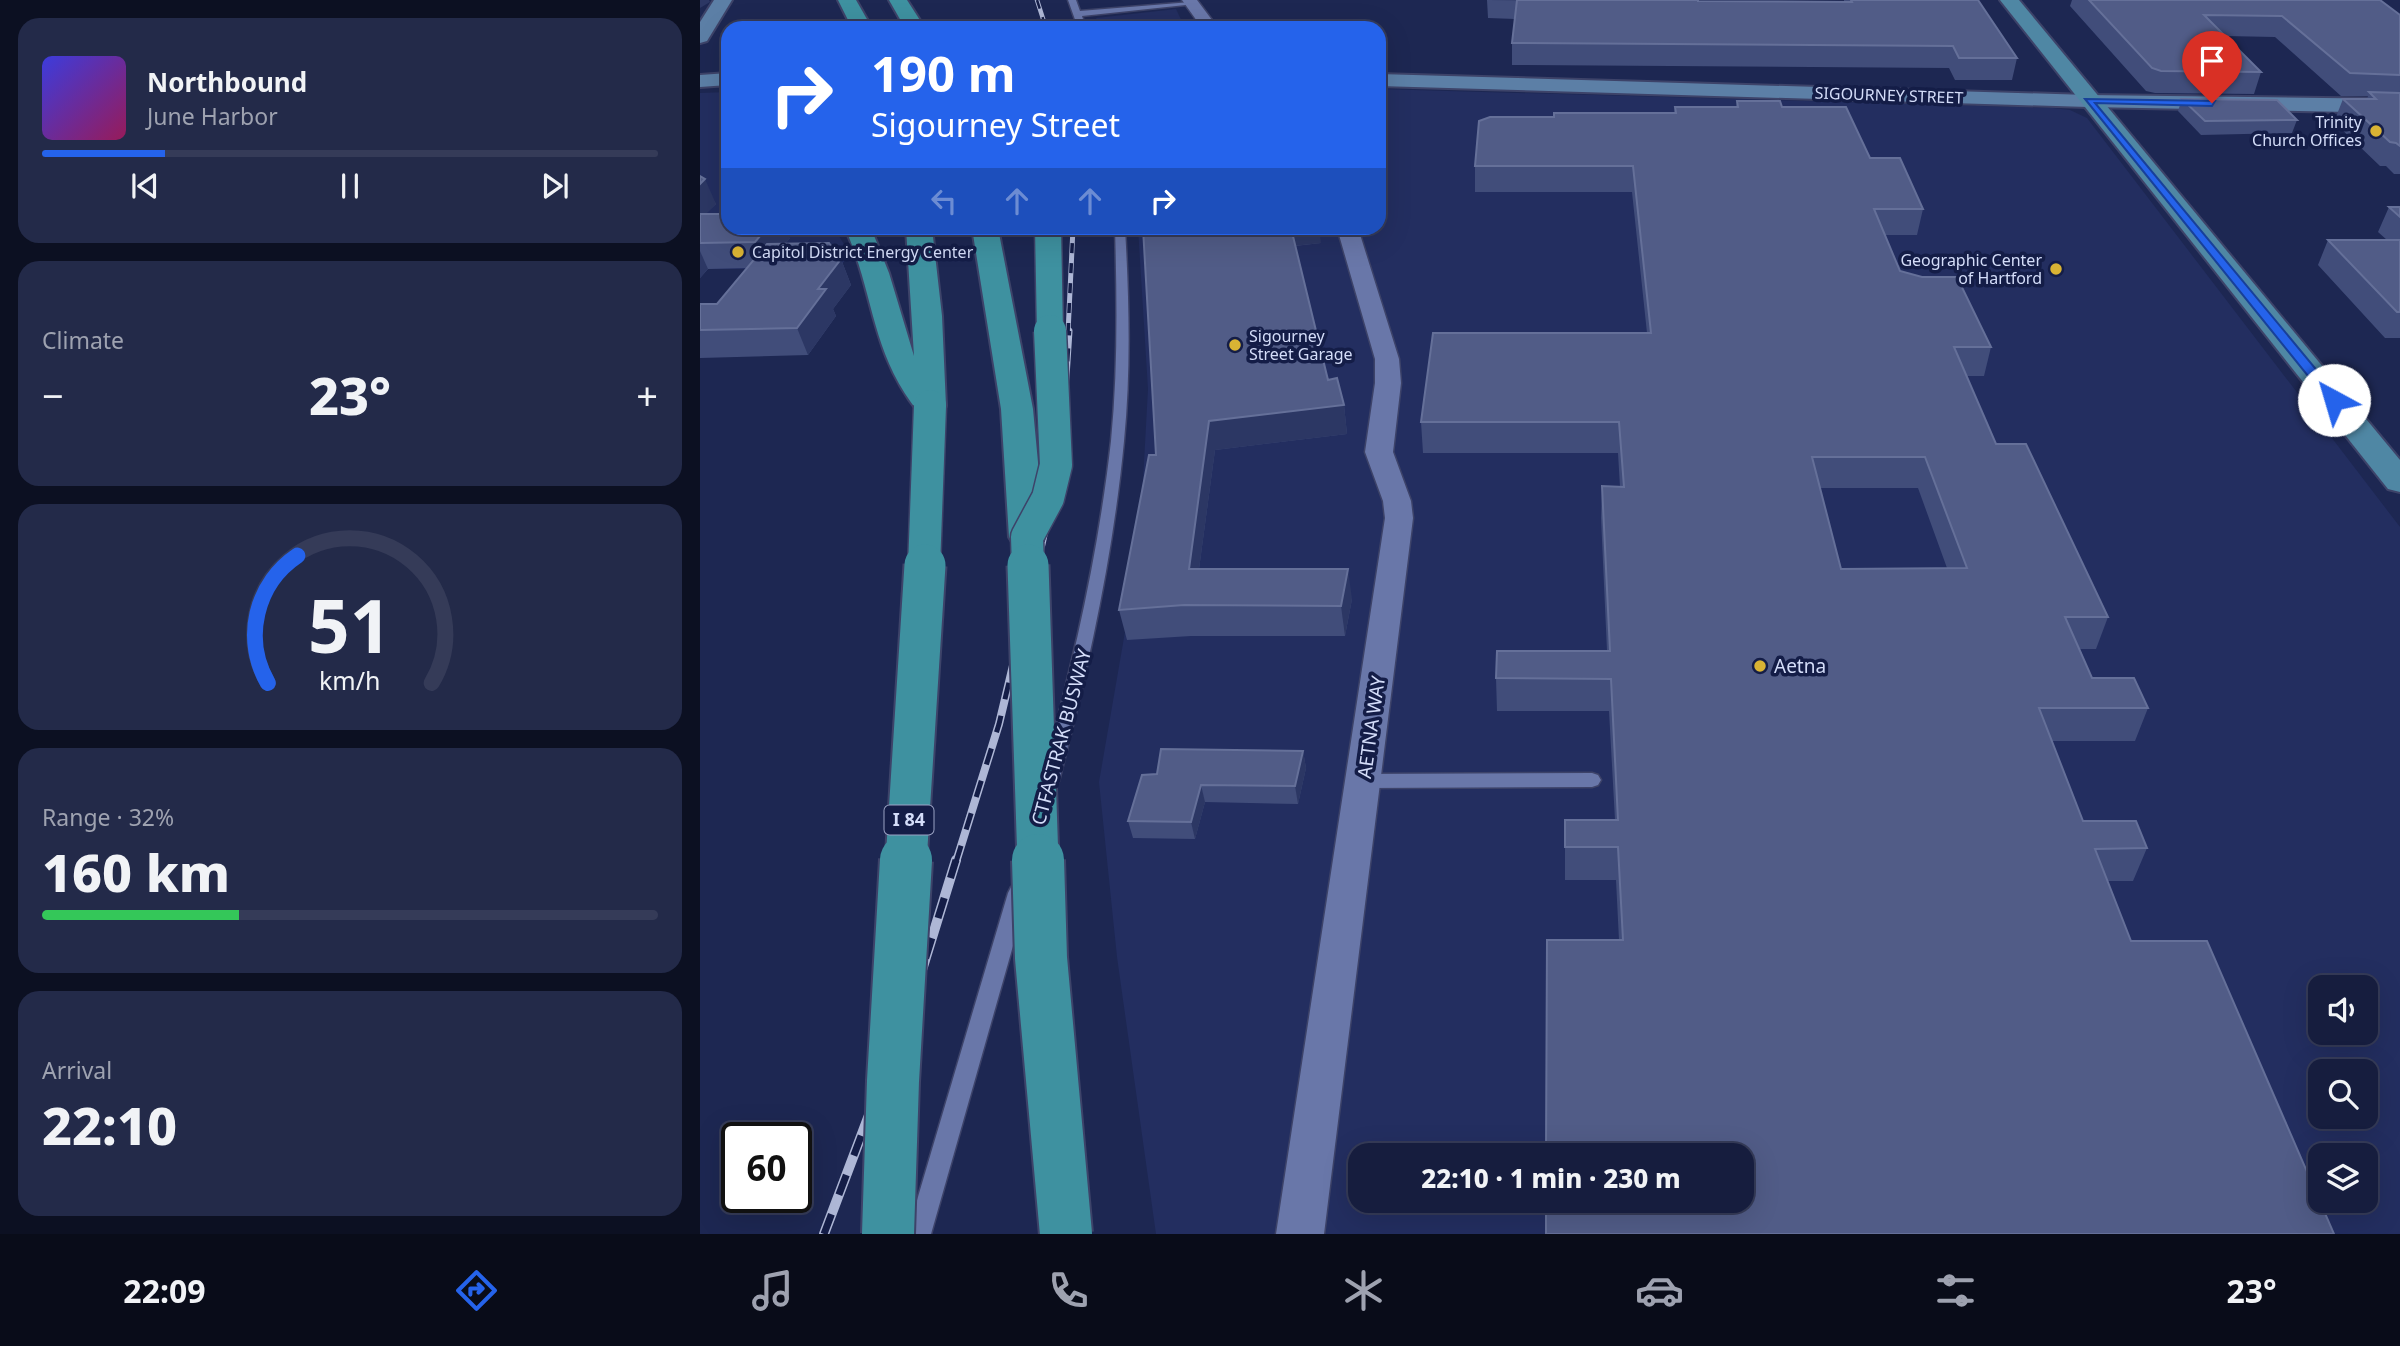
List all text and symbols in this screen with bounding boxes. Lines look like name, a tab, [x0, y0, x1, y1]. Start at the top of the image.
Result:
pin	[2182, 31, 2242, 103]
text: 190 m	[871, 40, 1016, 106]
icon: arrive	[2193, 42, 2231, 80]
icon: right	[756, 49, 847, 140]
text: Northbound	[147, 64, 307, 100]
street label: SIGOURNEY STREET	[1814, 81, 1964, 109]
text: June Harbor	[147, 100, 278, 132]
text: Sigourney Street	[871, 103, 1120, 146]
place label: Trinity Church Offices	[2252, 111, 2363, 151]
marker: Trinity Church Offices	[2368, 123, 2384, 139]
icon: previous	[126, 167, 164, 205]
icon: pause	[331, 167, 369, 205]
icon: next	[536, 167, 574, 205]
icon: left	[925, 182, 963, 220]
icon: ahead	[998, 182, 1036, 220]
icon: ahead	[1071, 182, 1109, 220]
icon: right	[1144, 182, 1182, 220]
place label: Capitol District Energy Center	[752, 241, 974, 263]
marker: Capitol District Energy Center	[730, 244, 746, 260]
place label: Geographic Center of Hartford	[1900, 249, 2042, 289]
marker: Geographic Center of Hartford	[2048, 261, 2064, 277]
text: Climate	[42, 324, 124, 356]
place label: Sigourney Street Garage	[1249, 325, 1353, 365]
marker: Sigourney Street Garage	[1227, 337, 1243, 353]
text: 23°	[309, 359, 391, 430]
position arrow	[2297, 363, 2371, 437]
text: −	[42, 369, 64, 421]
text: +	[636, 369, 658, 421]
text: 51	[308, 575, 392, 674]
street label: CTFASTRAK BUSWAY	[1025, 646, 1097, 828]
place label: Aetna	[1774, 653, 1826, 679]
marker: Aetna	[1752, 658, 1768, 674]
text: km/h	[319, 663, 381, 697]
street label: AETNA WAY	[1351, 674, 1391, 780]
text: Range · 32%	[42, 801, 174, 833]
road number: I 84	[884, 806, 934, 834]
text: 160 km	[42, 836, 230, 907]
map controls	[2308, 975, 2378, 1213]
button: sound	[2308, 975, 2378, 1045]
text: Arrival	[42, 1054, 112, 1086]
button: search	[2308, 1059, 2378, 1129]
text: 22:10	[42, 1089, 177, 1160]
speed limit sign: 60	[721, 1122, 812, 1213]
button: layers	[2308, 1143, 2378, 1213]
text: 22:10 · 1 min · 230 m	[1421, 1160, 1681, 1196]
icon: directions	[452, 1266, 501, 1315]
icon: music	[748, 1266, 797, 1315]
icon: phone	[1044, 1266, 1093, 1315]
icon: climate	[1339, 1266, 1388, 1315]
icon: car	[1635, 1266, 1684, 1315]
icon: filters	[1931, 1266, 1980, 1315]
text: 22:09	[123, 1269, 206, 1312]
text: 23°	[2226, 1269, 2277, 1312]

